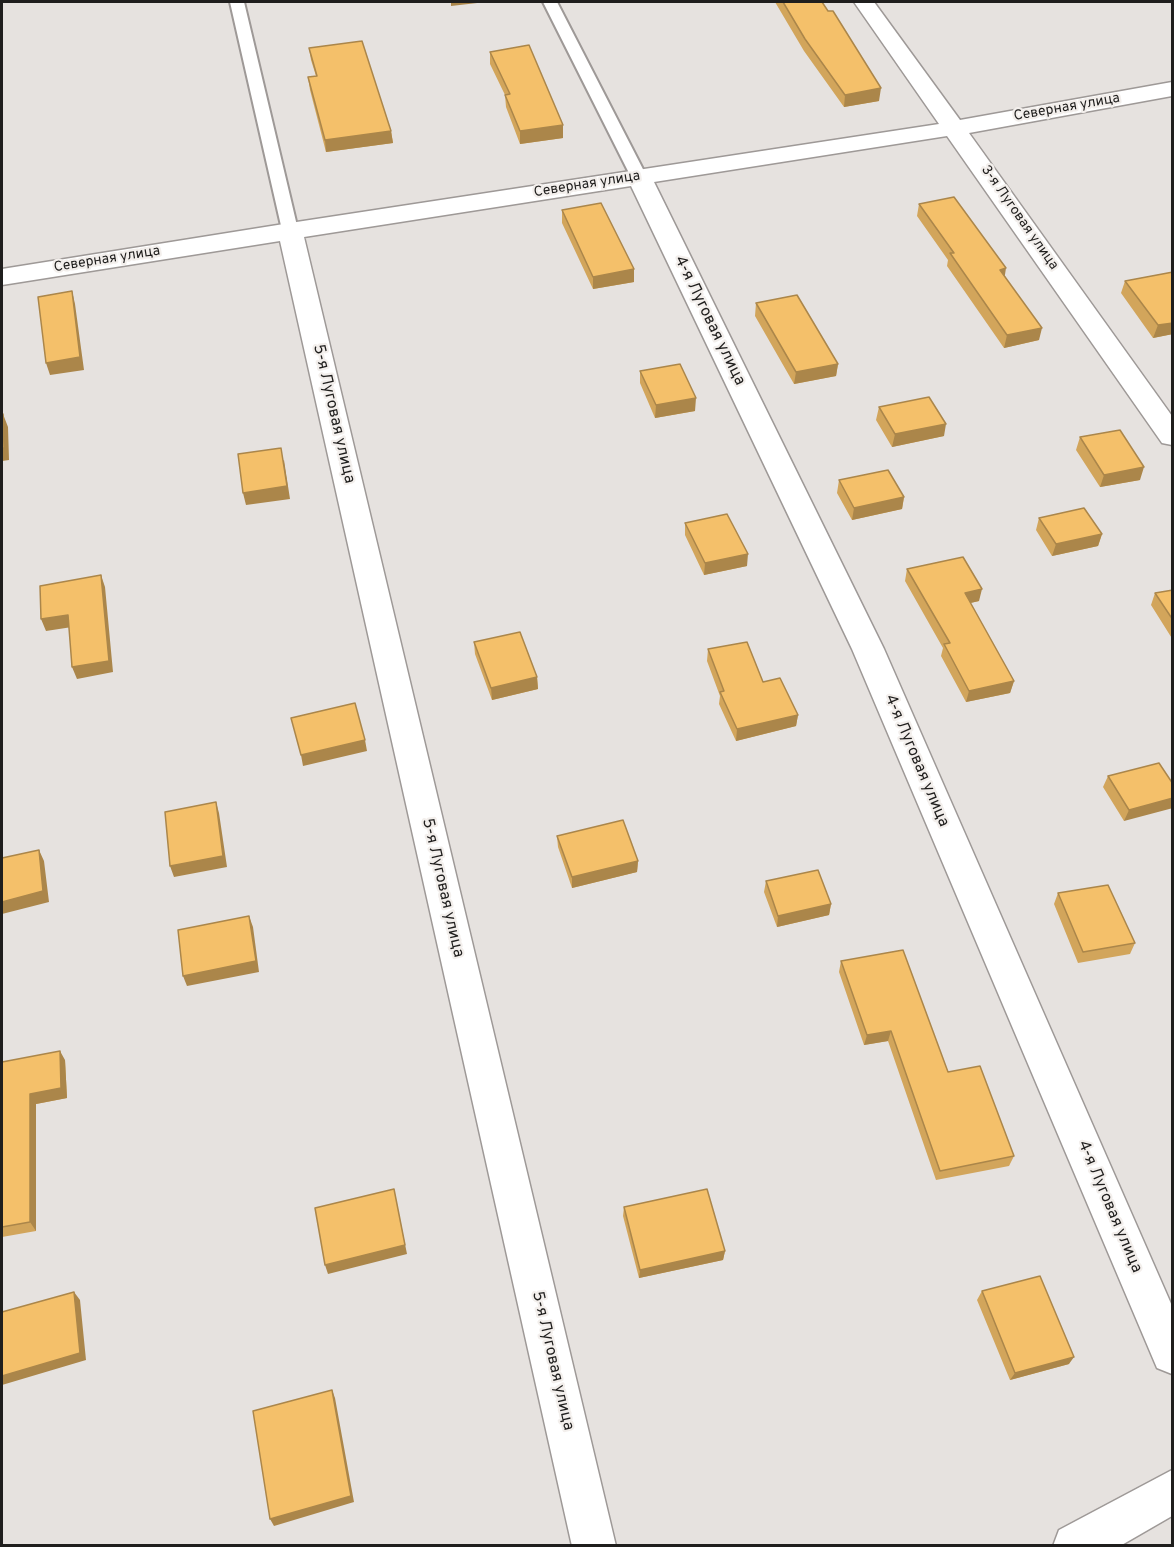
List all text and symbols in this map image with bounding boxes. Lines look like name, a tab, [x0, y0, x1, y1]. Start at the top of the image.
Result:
street label: Северная улица	[1013, 90, 1121, 126]
street label: 3-я Луговая улица	[977, 162, 1061, 274]
street label: Северная улица	[533, 168, 641, 202]
street label: Северная улица	[53, 243, 161, 277]
street label: 4-я Луговая улица	[669, 253, 749, 389]
street label: 5-я Луговая улица	[308, 343, 358, 485]
street label: 4-я Луговая улица	[879, 692, 953, 830]
street label: 5-я Луговая улица	[417, 817, 467, 959]
street label: 4-я Луговая улица	[1072, 1138, 1146, 1276]
street label: 5-я Луговая улица	[527, 1290, 577, 1432]

